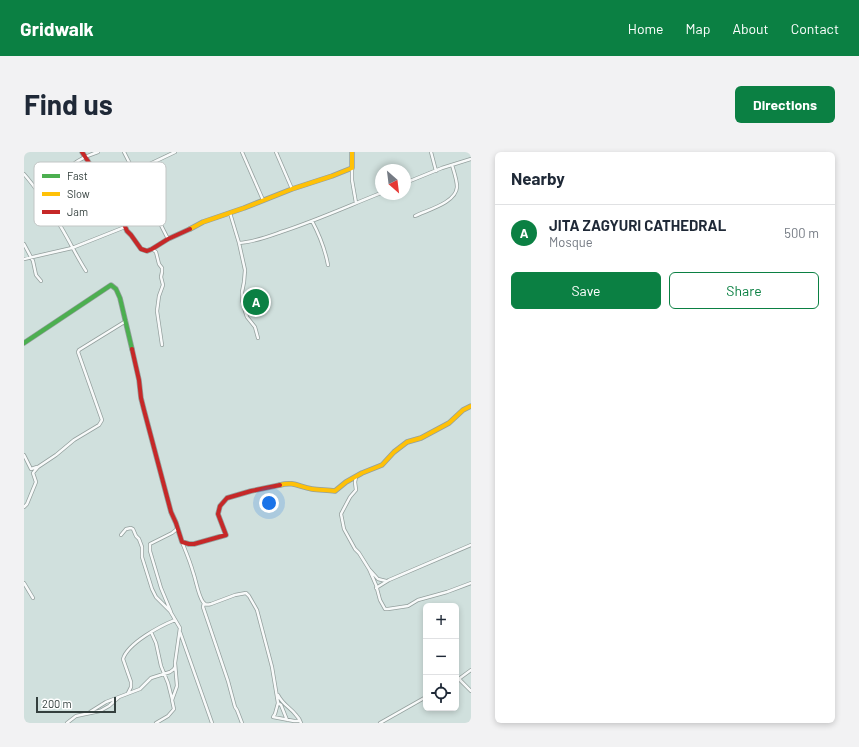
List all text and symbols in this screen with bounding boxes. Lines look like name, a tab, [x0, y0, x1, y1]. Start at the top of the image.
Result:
text: Gridwalk	[20, 17, 94, 40]
text: Home	[628, 20, 664, 37]
text: Map	[686, 20, 710, 37]
text: About	[732, 20, 769, 37]
text: Contact	[791, 20, 839, 37]
button: Directions	[735, 86, 835, 123]
text: Find us	[24, 87, 113, 121]
legend	[34, 162, 166, 226]
north arrow	[375, 164, 411, 200]
text: Nearby	[511, 168, 565, 188]
text: Fast	[67, 169, 88, 182]
text: Slow	[67, 187, 90, 200]
text: Jam	[67, 205, 88, 218]
text: JITA ZAGYURI CATHEDRAL	[549, 216, 726, 234]
text: A	[520, 225, 528, 241]
text: 500 m	[784, 225, 819, 241]
text: Mosque	[549, 234, 593, 250]
button: Save	[511, 272, 661, 309]
button: Share	[669, 272, 819, 309]
pin: A	[243, 287, 269, 317]
your location	[259, 493, 279, 513]
map controls	[423, 603, 459, 711]
button: +	[423, 603, 459, 639]
button: −	[423, 639, 459, 675]
button: locate	[423, 675, 459, 711]
scale bar	[36, 695, 116, 714]
text: 200 m	[42, 697, 72, 710]

